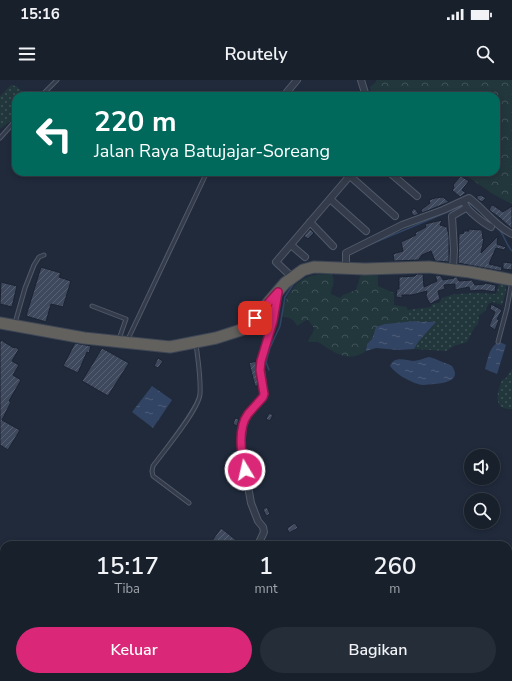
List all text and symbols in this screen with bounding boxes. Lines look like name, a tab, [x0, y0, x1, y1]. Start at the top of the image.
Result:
text: 15:16	[20, 4, 60, 24]
text: Routely	[224, 42, 288, 66]
icon: menu	[16, 43, 38, 65]
icon: search	[474, 43, 496, 65]
text: 220 m	[94, 103, 177, 141]
icon: left	[28, 108, 80, 160]
text: Jalan Raya Batujajar-Soreang	[94, 139, 330, 163]
pin	[238, 301, 272, 335]
icon: arrive	[244, 307, 266, 329]
position arrow	[224, 449, 266, 491]
map controls	[464, 449, 500, 529]
button: sound	[464, 449, 500, 485]
button: search	[464, 493, 500, 529]
text: 15:17	[96, 550, 159, 582]
text: 1	[259, 550, 273, 582]
text: 260	[373, 550, 416, 582]
text: Tiba	[115, 580, 140, 598]
text: mnt	[255, 580, 278, 598]
text: m	[389, 580, 400, 598]
button: Keluar	[16, 627, 252, 673]
button: Bagikan	[260, 627, 496, 673]

